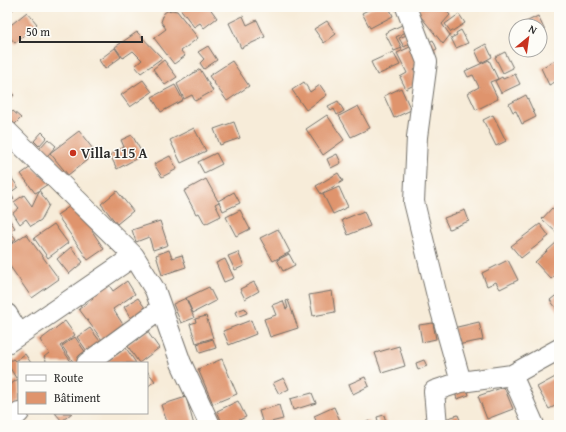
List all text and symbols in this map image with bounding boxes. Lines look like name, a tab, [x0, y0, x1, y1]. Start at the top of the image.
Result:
scale bar	[20, 18, 142, 44]
north arrow	[508, 18, 548, 58]
text: N	[526, 20, 541, 38]
text: 50 m	[26, 23, 50, 40]
place label: Villa 115 A	[81, 143, 147, 163]
marker: Villa 115 A	[68, 148, 78, 158]
legend	[18, 362, 148, 414]
text: Route	[54, 369, 84, 386]
text: Bâtiment	[54, 389, 101, 406]

